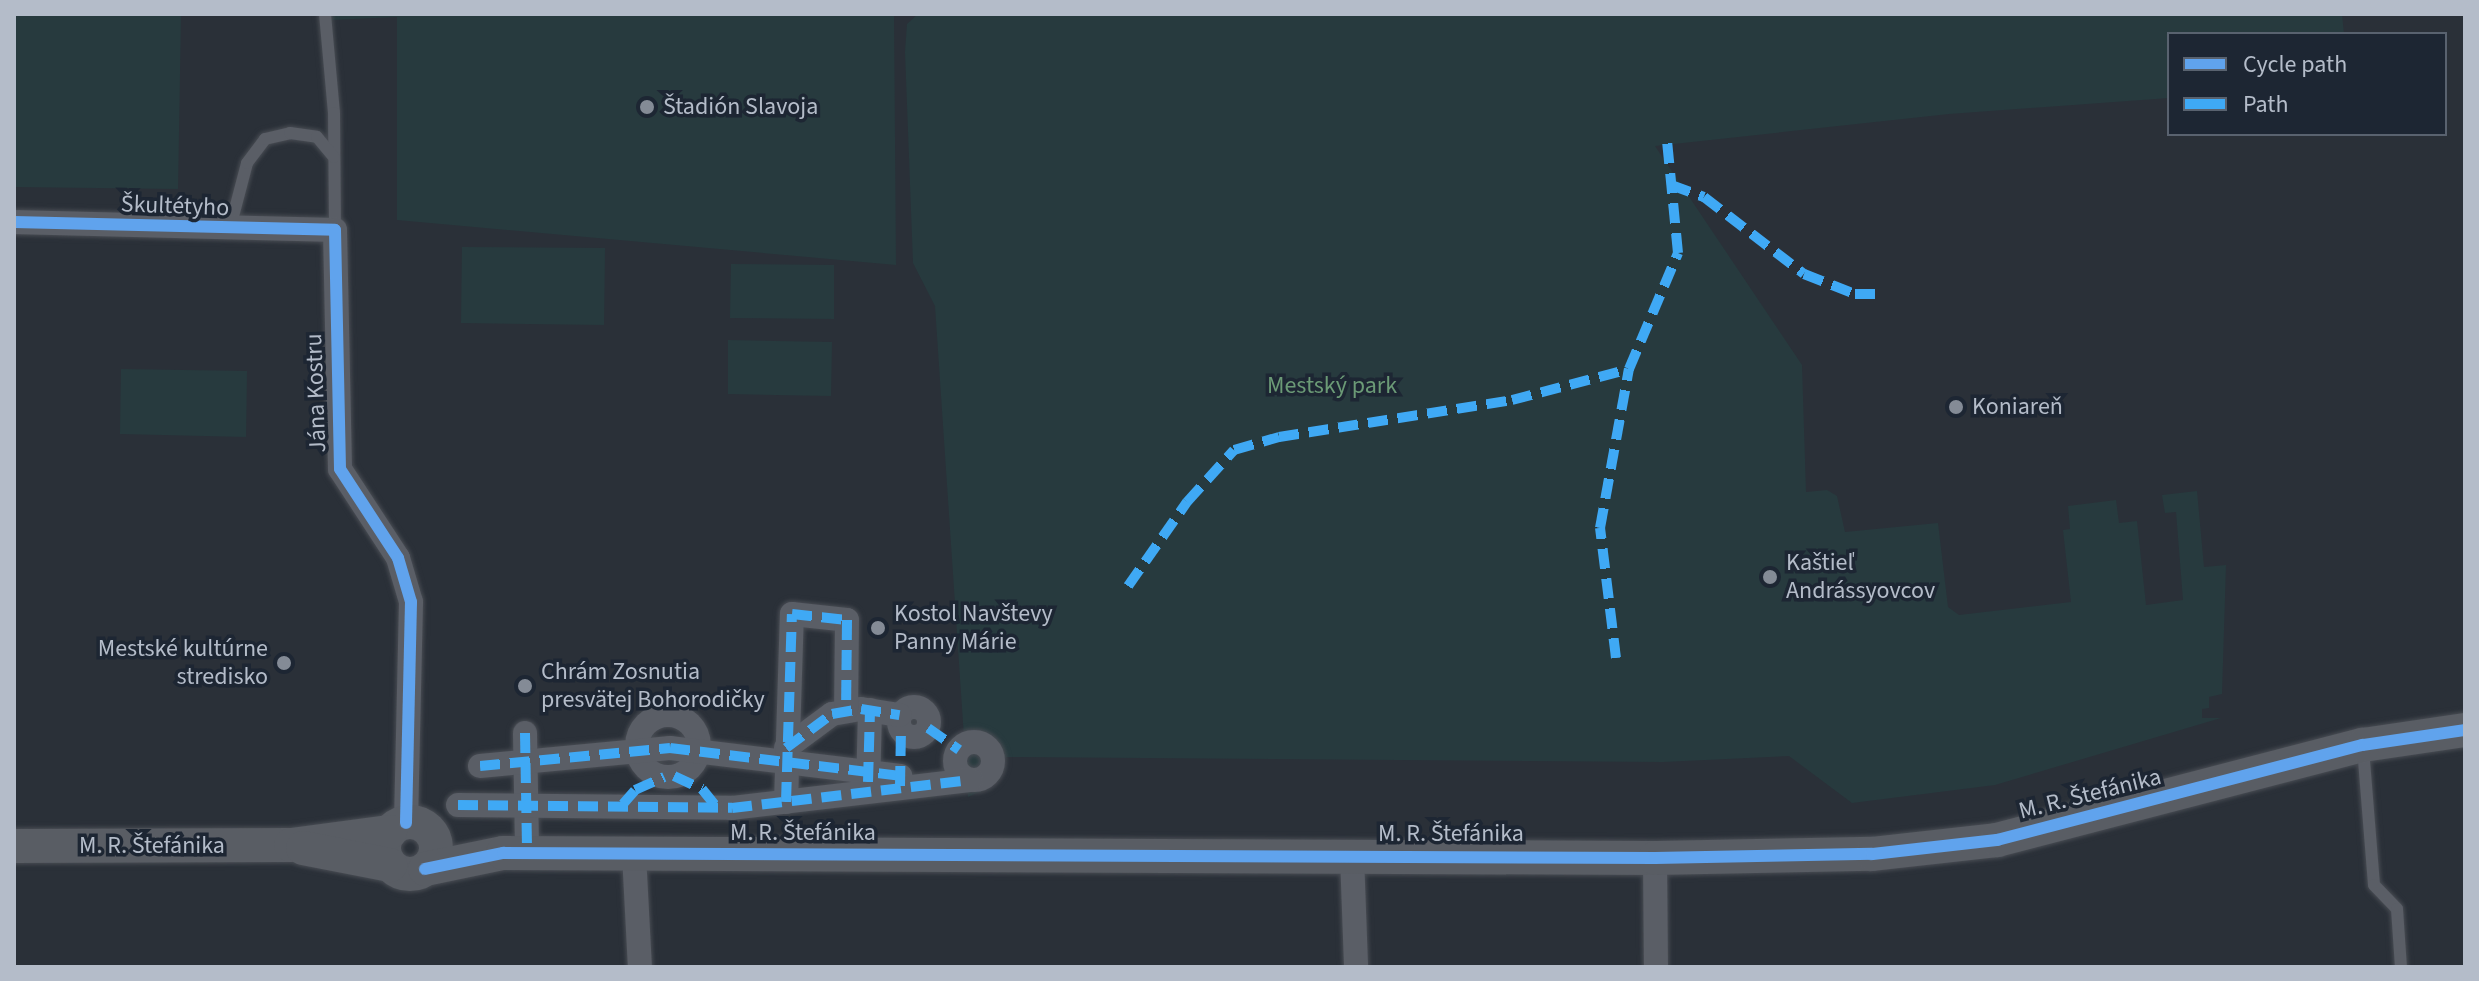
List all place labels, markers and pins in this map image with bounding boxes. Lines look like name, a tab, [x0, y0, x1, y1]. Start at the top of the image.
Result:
place label: Štadión Slavoja	[663, 93, 818, 121]
marker: Štadión Slavoja	[638, 98, 656, 116]
place label: Koniareň	[1972, 393, 2063, 421]
marker: Koniareň	[1947, 398, 1965, 416]
place label: Kaštieľ Andrássyovcov	[1786, 549, 1935, 605]
marker: Kaštieľ Andrássyovcov	[1761, 568, 1779, 586]
place label: Kostol Navštevy Panny Márie	[894, 600, 1053, 656]
marker: Kostol Navštevy Panny Márie	[869, 619, 887, 637]
place label: Mestské kultúrne stredisko	[98, 635, 268, 691]
marker: Mestské kultúrne stredisko	[275, 654, 293, 672]
place label: Chrám Zosnutia presvätej Bohorodičky	[541, 658, 765, 714]
marker: Chrám Zosnutia presvätej Bohorodičky	[516, 677, 534, 695]

